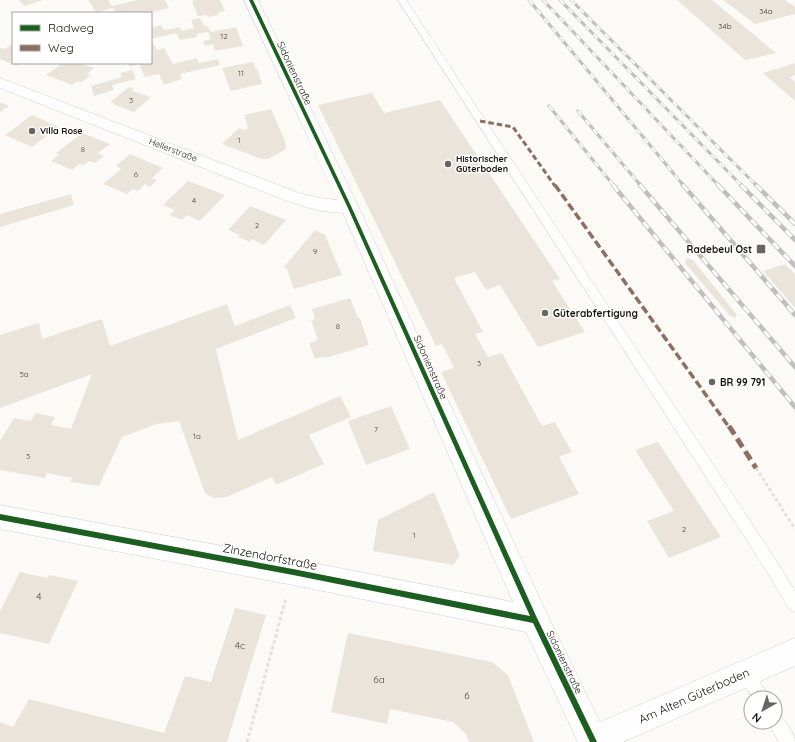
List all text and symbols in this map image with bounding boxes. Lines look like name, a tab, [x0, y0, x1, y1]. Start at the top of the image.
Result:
house number: 34a	[759, 6, 773, 16]
legend	[12, 12, 152, 64]
text: Radweg	[48, 20, 94, 35]
house number: 34b	[718, 21, 732, 31]
house number: 12	[220, 31, 228, 41]
street label: Sidonienstraße	[274, 39, 315, 107]
text: Weg	[48, 40, 74, 55]
house number: 11	[238, 68, 244, 78]
house number: 3	[129, 95, 133, 105]
place label: Villa Rose	[40, 125, 83, 136]
marker: Villa Rose	[27, 126, 37, 136]
street label: Hellerstraße	[147, 135, 199, 164]
house number: 1	[238, 135, 241, 145]
house number: 8	[81, 144, 85, 154]
place label: Historischer Güterboden	[456, 153, 508, 174]
marker: Historischer Güterboden	[443, 159, 453, 169]
house number: 6	[134, 169, 139, 179]
house number: 4	[192, 195, 196, 205]
house number: 2	[255, 220, 260, 230]
place label: Radebeul Ost	[687, 243, 752, 256]
marker: Radebeul Ost	[755, 243, 767, 255]
house number: 9	[313, 246, 318, 256]
place label: Güterabfertigung	[553, 307, 638, 320]
marker: Güterabfertigung	[540, 308, 550, 318]
house number: 8	[336, 321, 340, 331]
street label: Sidonienstraße	[411, 333, 451, 402]
house number: 3	[477, 358, 481, 368]
house number: 5a	[19, 369, 29, 379]
place label: BR 99 791	[720, 376, 766, 389]
marker: BR 99 791	[707, 377, 717, 387]
house number: 7	[374, 424, 378, 434]
house number: 1a	[193, 431, 201, 441]
house number: 3	[26, 451, 30, 461]
house number: 2	[682, 524, 687, 534]
house number: 1	[413, 530, 416, 540]
street label: Zinzendorfstraße	[222, 540, 319, 573]
house number: 4	[36, 590, 42, 603]
street label: Sidonienstraße	[544, 628, 586, 696]
house number: 4c	[235, 639, 245, 652]
street label: Am Alten Güterboden	[636, 664, 751, 727]
house number: 6a	[373, 673, 385, 686]
house number: 6	[464, 689, 470, 702]
north arrow	[743, 690, 783, 730]
text: N	[749, 710, 764, 726]

